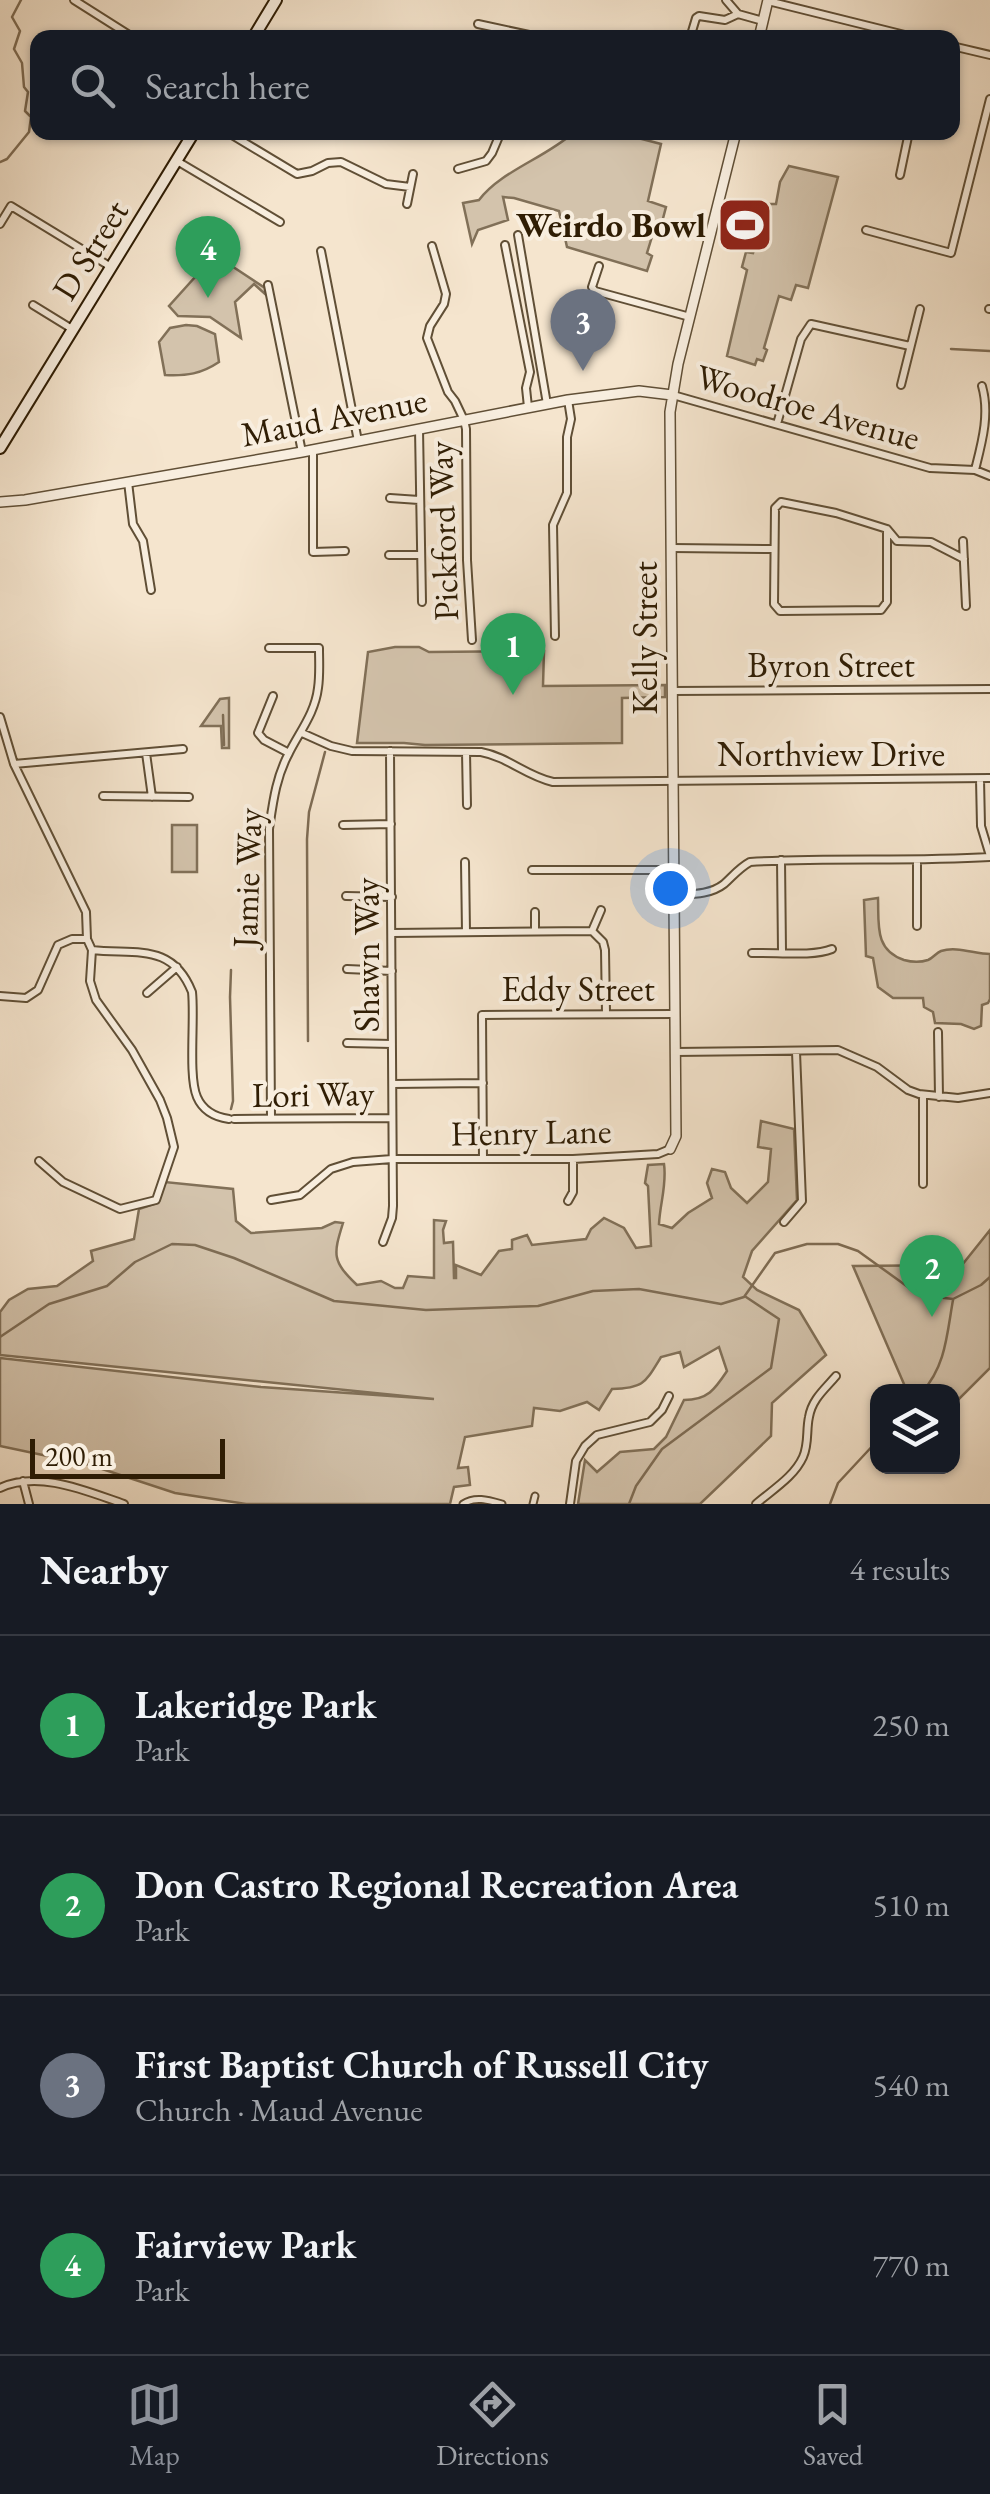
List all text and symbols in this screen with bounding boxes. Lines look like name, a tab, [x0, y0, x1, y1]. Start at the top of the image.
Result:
search box	[30, 30, 960, 140]
icon: search	[65, 58, 120, 113]
text: Search here	[145, 61, 310, 110]
street label: D Street	[41, 191, 138, 308]
sports icon: Weirdo Bowl	[715, 195, 775, 255]
place label: Weirdo Bowl	[516, 202, 706, 247]
pin: 4	[176, 216, 240, 298]
pin: 3	[550, 288, 616, 371]
street label: Woodroe Avenue	[691, 353, 925, 460]
street label: Maud Avenue	[237, 376, 431, 457]
street label: Pickford Way	[417, 440, 468, 622]
street label: Kelly Street	[622, 561, 667, 715]
pin: 1	[480, 612, 546, 695]
street label: Byron Street	[747, 642, 915, 687]
street label: Northview Drive	[717, 731, 945, 776]
street label: Jamie Way	[221, 807, 271, 952]
your location	[645, 863, 696, 914]
street label: Shawn Way	[344, 877, 389, 1032]
street label: Eddy Street	[501, 966, 655, 1011]
street label: Lori Way	[251, 1070, 375, 1117]
street label: Henry Lane	[450, 1108, 612, 1155]
pin: 2	[900, 1234, 964, 1317]
map controls	[870, 1384, 960, 1474]
button: layers	[870, 1384, 960, 1474]
scale bar	[30, 1434, 225, 1478]
text: 200 m	[45, 1438, 113, 1474]
text: Nearby	[40, 1542, 169, 1597]
text: 4 results	[850, 1548, 950, 1590]
text: Lakeridge Park	[135, 1680, 376, 1729]
text: 1	[64, 1704, 81, 1746]
text: 250 m	[873, 1704, 950, 1746]
text: Park	[135, 1729, 190, 1771]
text: Don Castro Regional Recreation Area	[135, 1860, 738, 1909]
text: 2	[64, 1884, 81, 1926]
text: 510 m	[873, 1884, 950, 1926]
text: Park	[135, 1909, 190, 1951]
text: First Baptist Church of Russell City	[135, 2040, 709, 2089]
text: 3	[64, 2064, 81, 2106]
text: 540 m	[873, 2064, 950, 2106]
text: Church · Maud Avenue	[135, 2089, 423, 2131]
text: Fairview Park	[135, 2220, 356, 2269]
text: 4	[64, 2244, 81, 2286]
text: 770 m	[873, 2244, 950, 2286]
text: Park	[135, 2269, 190, 2311]
tab: Map	[127, 2377, 182, 2473]
tab: Directions	[436, 2377, 549, 2473]
tab: Saved	[803, 2377, 863, 2473]

